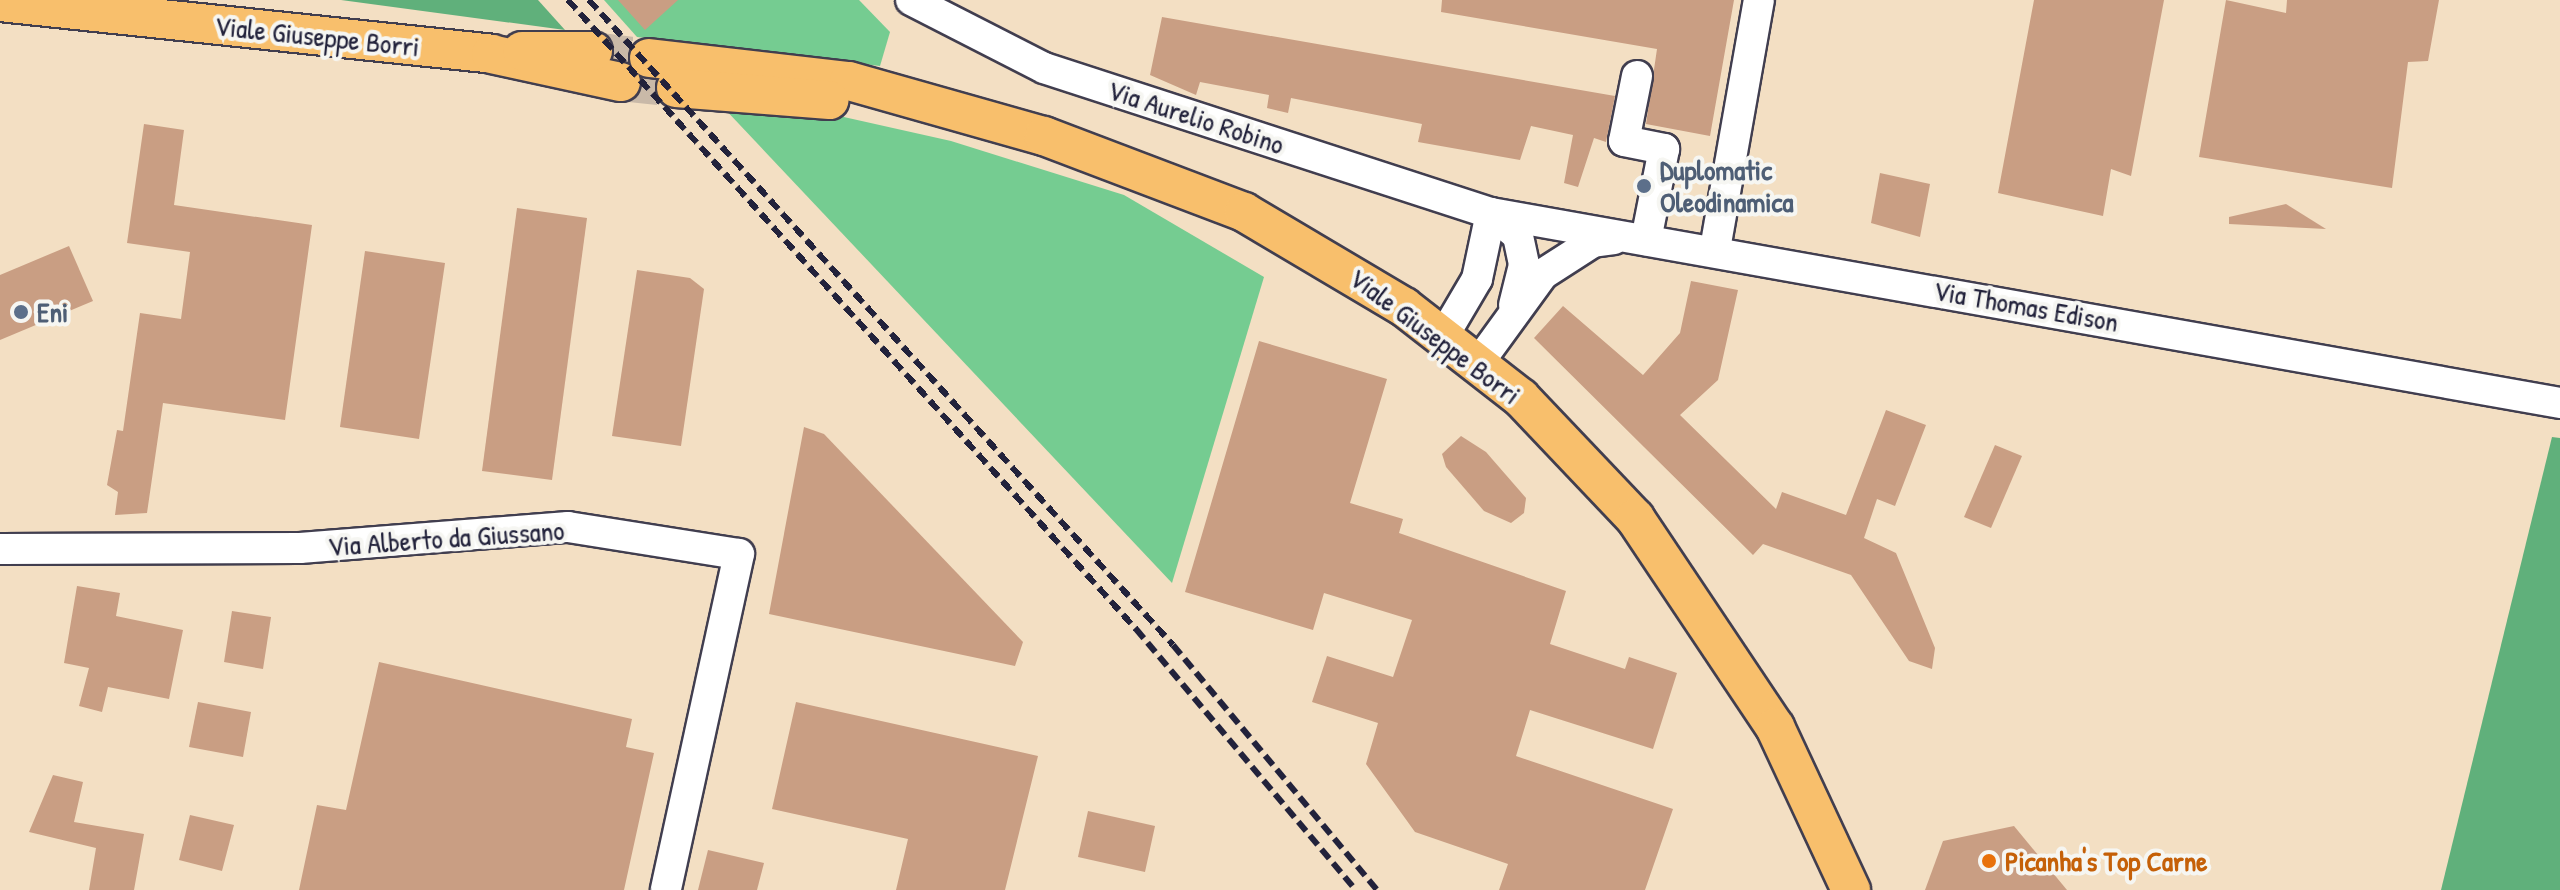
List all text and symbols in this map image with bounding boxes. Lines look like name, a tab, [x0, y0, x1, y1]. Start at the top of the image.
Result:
street label: Viale Giuseppe Borri	[213, 9, 421, 63]
street label: Via Aurelio Robino	[1104, 73, 1288, 161]
place label: Duplomatic Oleodinamica	[1660, 153, 1793, 219]
marker: Duplomatic Oleodinamica	[1635, 177, 1653, 195]
street label: Viale Giuseppe Borri	[1343, 261, 1527, 411]
street label: Via Thomas Edison	[1931, 273, 2121, 339]
place label: Eni	[37, 295, 68, 329]
marker: Eni	[12, 303, 30, 321]
street label: Via Alberto da Giussano	[327, 513, 565, 563]
place label: Picanha's Top Carne	[2005, 844, 2207, 878]
marker: Picanha's Top Carne	[1980, 852, 1998, 870]

